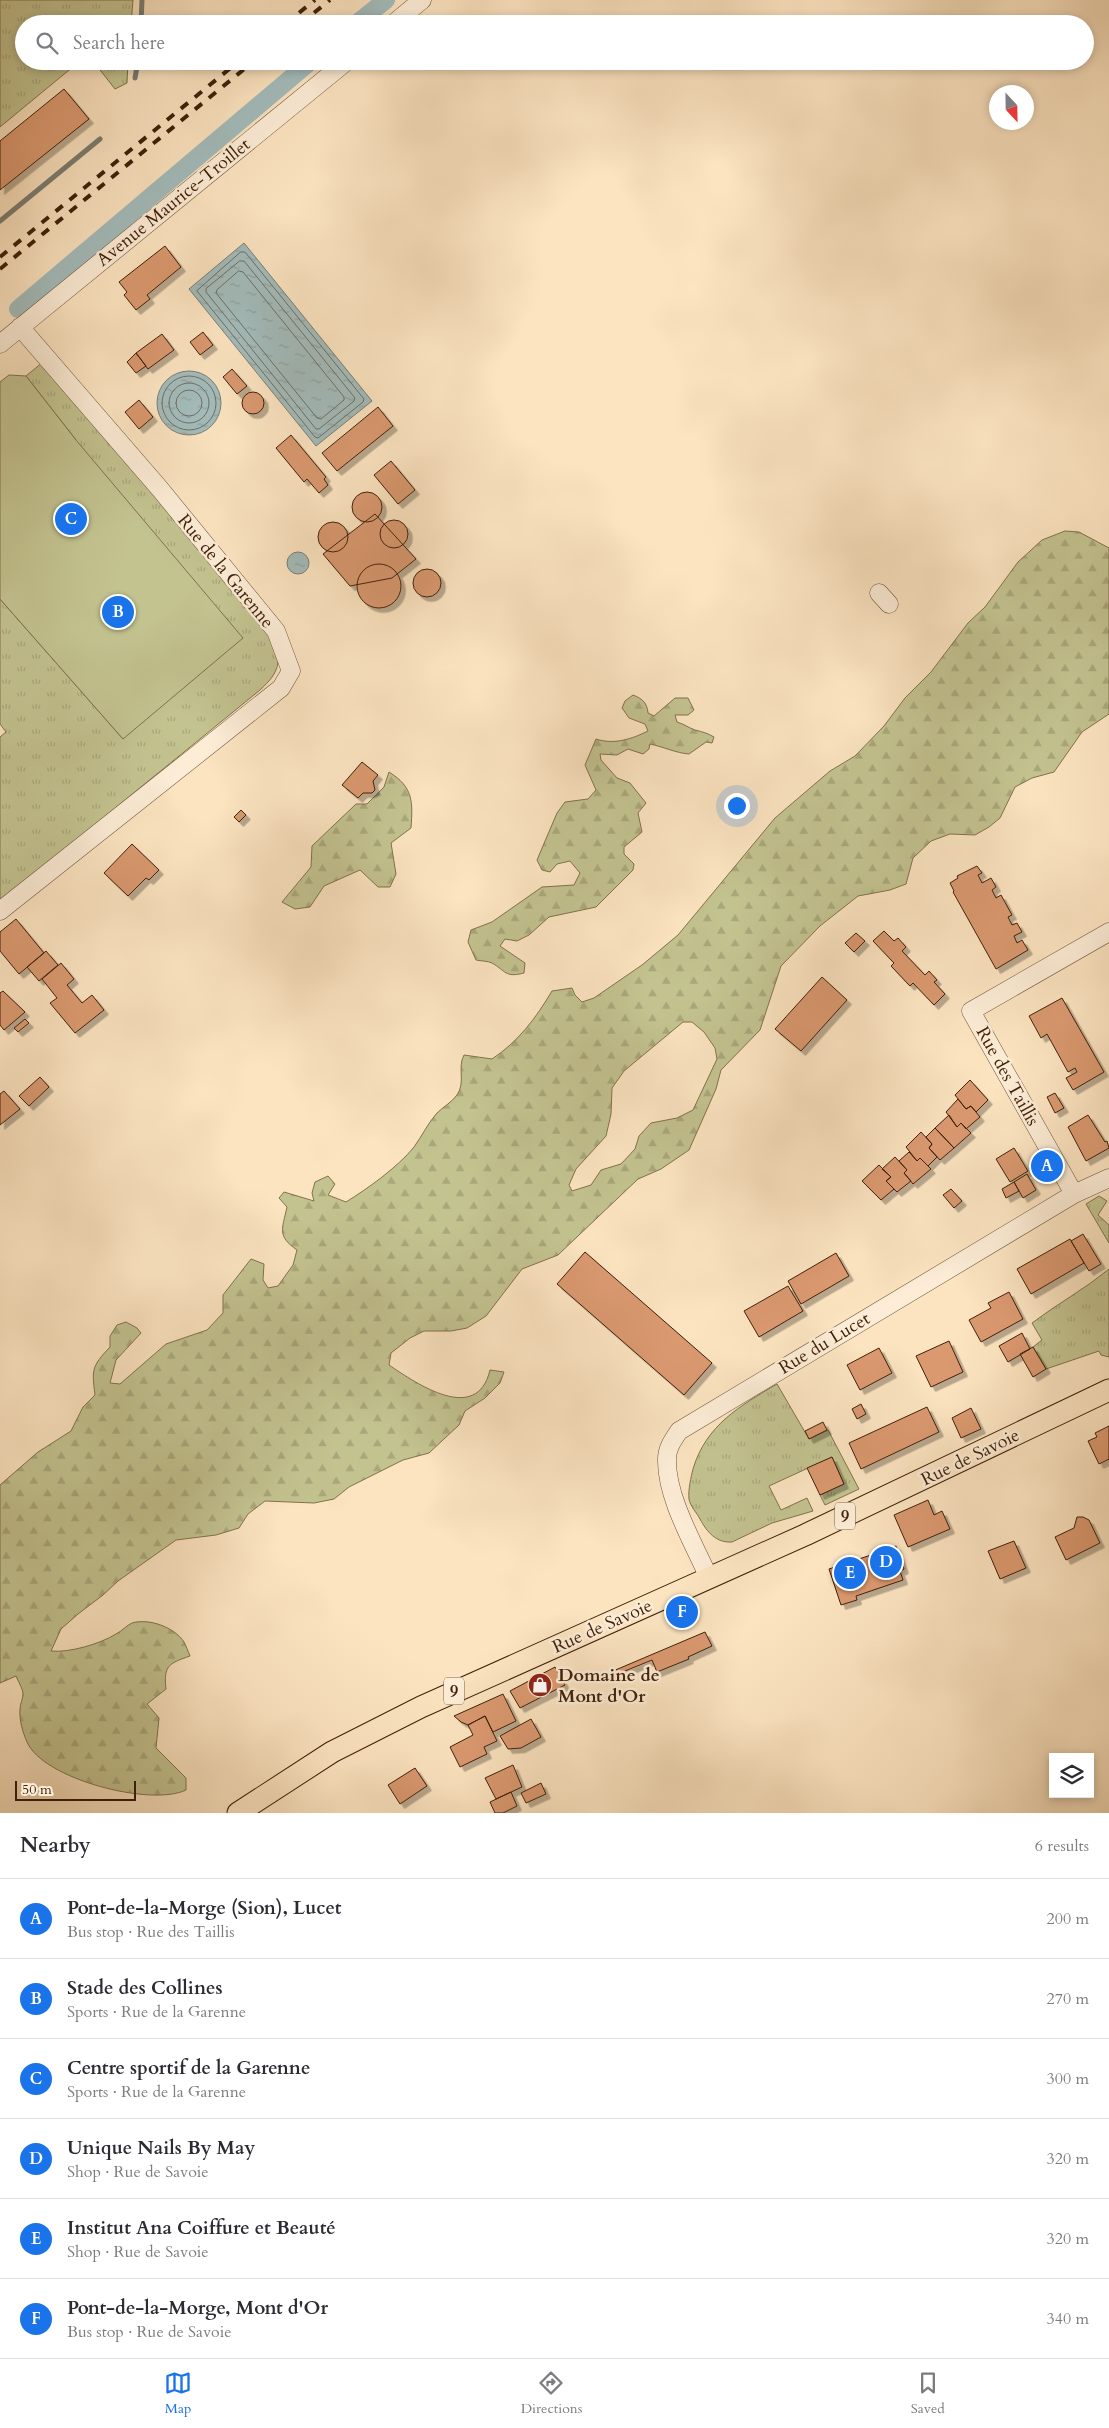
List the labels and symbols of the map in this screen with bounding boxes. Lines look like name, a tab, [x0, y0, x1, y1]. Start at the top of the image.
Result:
north arrow	[989, 85, 1034, 130]
street label: Avenue Maurice-Troillet	[91, 132, 256, 272]
pin: C	[55, 500, 87, 538]
street label: Rue de la Garenne	[172, 509, 280, 634]
pin: B	[102, 593, 134, 631]
your location	[724, 793, 750, 819]
street label: Rue des Taillis	[970, 1022, 1045, 1131]
pin: A	[1031, 1147, 1063, 1185]
street label: Rue du Lucet	[774, 1306, 875, 1381]
street label: Rue de Savoie	[917, 1423, 1024, 1492]
road number: 9	[835, 1502, 855, 1530]
pin: D	[870, 1543, 902, 1581]
pin: E	[834, 1554, 866, 1592]
street label: Rue de Savoie	[548, 1593, 656, 1660]
pin: F	[666, 1593, 698, 1631]
place label: Domaine de Mont d'Or	[558, 1663, 660, 1709]
shop icon: Domaine de Mont d'Or	[527, 1672, 553, 1698]
road number: 9	[444, 1678, 464, 1704]
scale bar	[15, 1778, 136, 1801]

